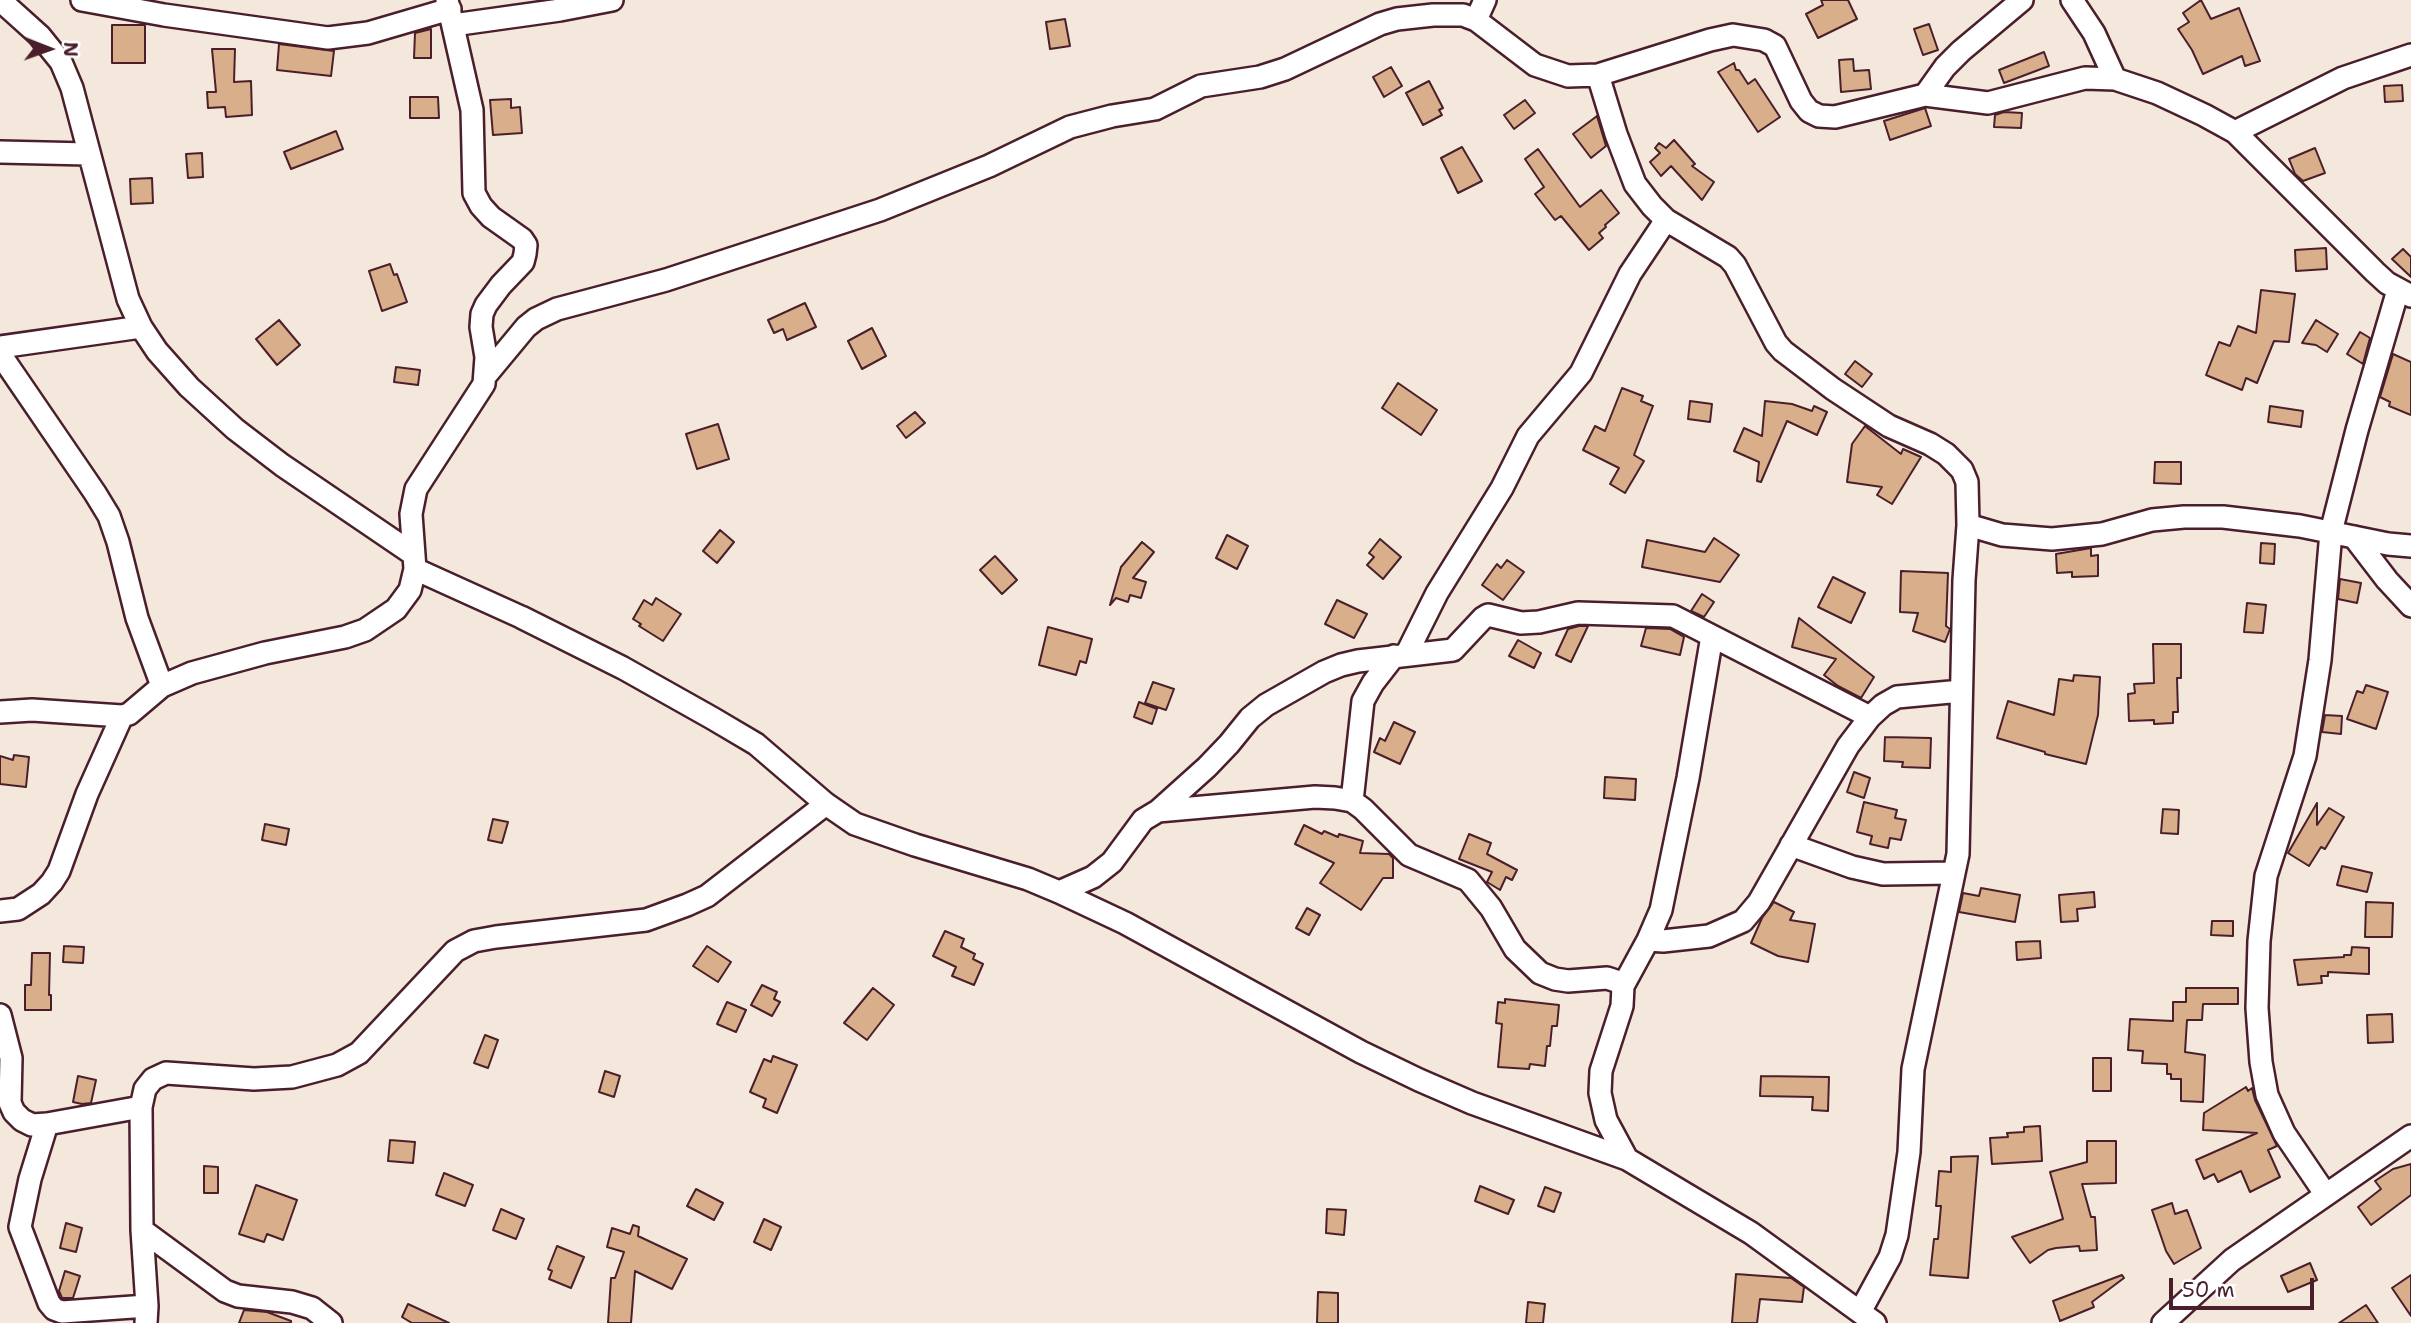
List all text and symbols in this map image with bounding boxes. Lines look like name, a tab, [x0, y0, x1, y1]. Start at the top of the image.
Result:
north arrow	[14, 14, 84, 84]
text: N	[58, 42, 83, 57]
scale bar	[2173, 1264, 2318, 1308]
text: 50 m	[2182, 1276, 2235, 1304]

